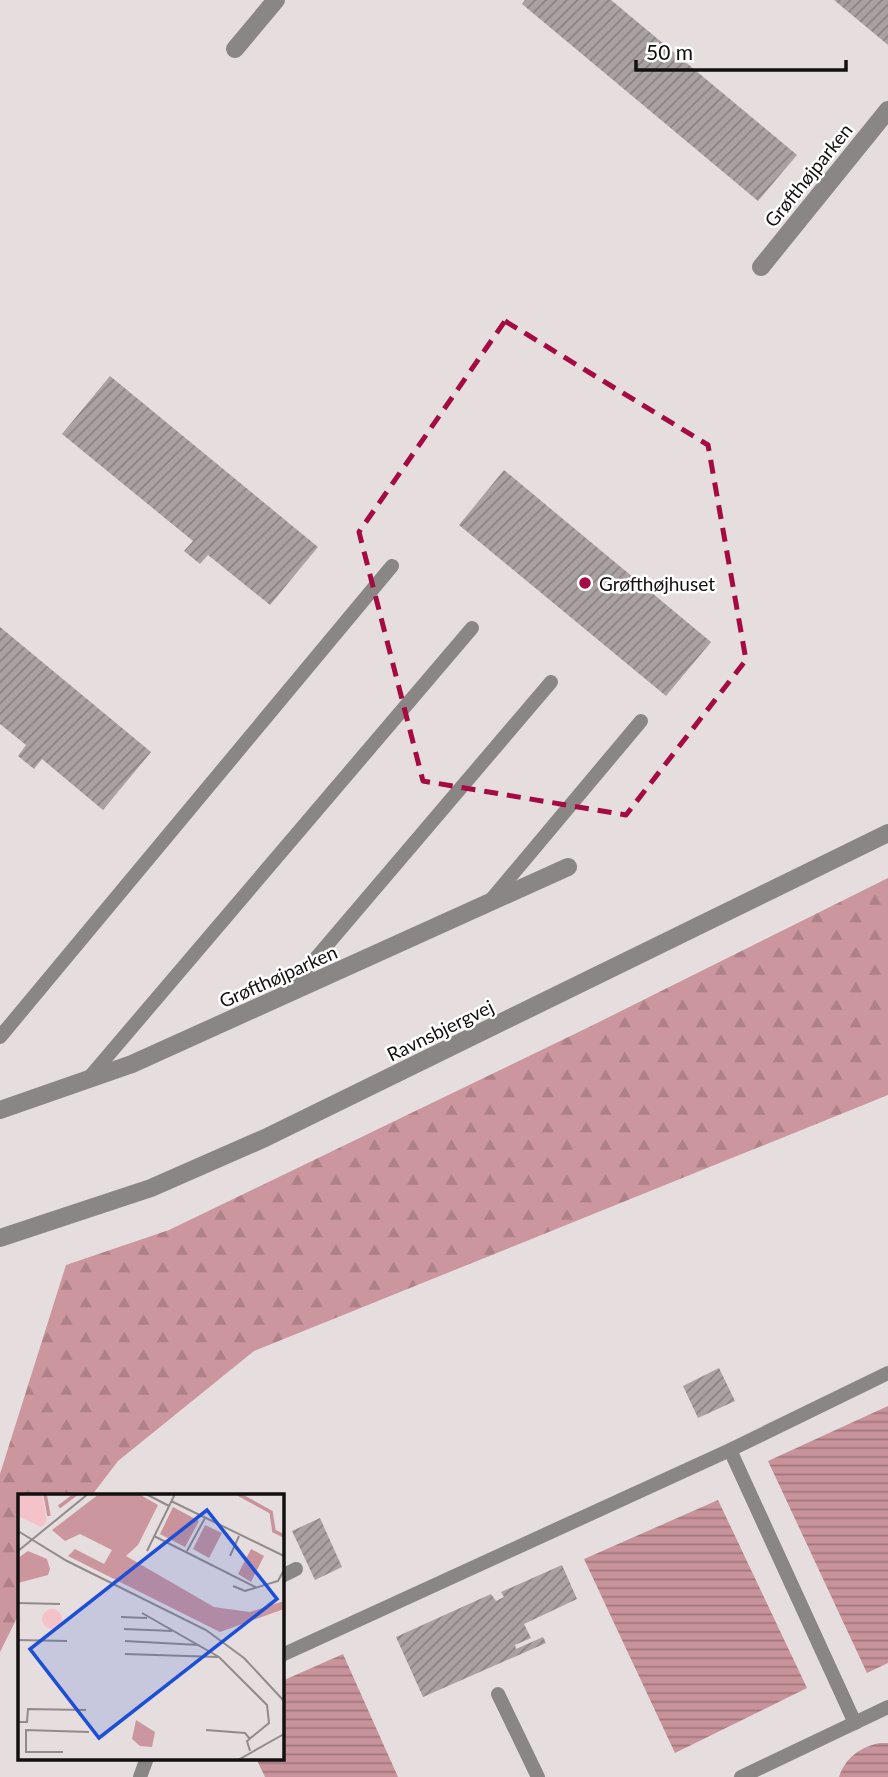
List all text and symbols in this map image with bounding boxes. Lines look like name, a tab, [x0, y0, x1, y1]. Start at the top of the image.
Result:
scale bar	[636, 28, 846, 72]
text: 50 m	[646, 39, 693, 64]
street label: Grøfthøjparken	[759, 119, 857, 231]
place label: Grøfthøjhuset	[599, 572, 715, 595]
marker: Grøfthøjhuset	[577, 575, 593, 591]
street label: Grøfthøjparken	[216, 940, 340, 1012]
street label: Ravnsbjergvej	[383, 994, 497, 1066]
inset map	[18, 1494, 284, 1760]

